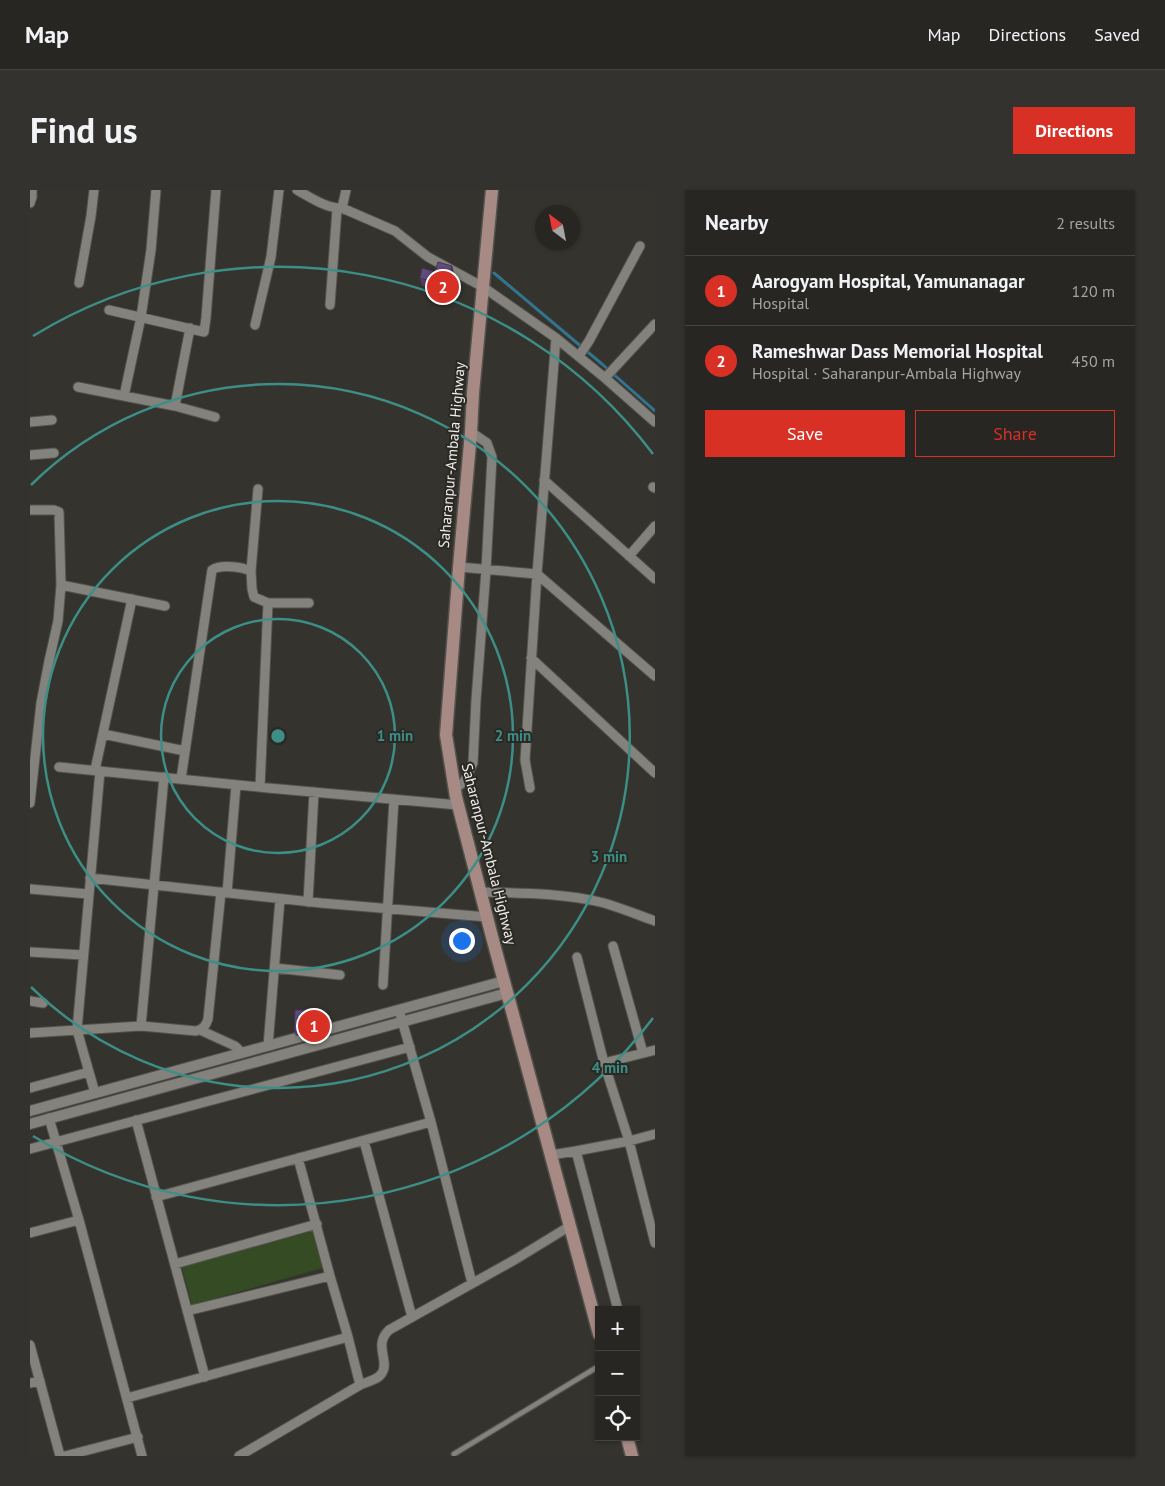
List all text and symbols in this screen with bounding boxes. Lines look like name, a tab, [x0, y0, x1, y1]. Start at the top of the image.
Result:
text: Map	[25, 19, 69, 50]
text: Map	[928, 23, 960, 46]
text: Directions	[988, 23, 1066, 46]
text: Saved	[1094, 23, 1140, 46]
text: Find us	[30, 107, 138, 153]
button: Directions	[1013, 107, 1135, 154]
north arrow	[535, 205, 580, 250]
text: Nearby	[705, 209, 768, 236]
text: 2 results	[1056, 213, 1115, 233]
pin: 2	[427, 268, 459, 306]
text: Aarogyam Hospital, Yamunanagar	[752, 269, 1025, 293]
text: 1	[716, 281, 726, 301]
text: 120 m	[1072, 281, 1115, 301]
text: Hospital	[752, 293, 809, 313]
text: Rameshwar Dass Memorial Hospital	[752, 339, 1043, 363]
text: 2	[716, 351, 726, 371]
text: 450 m	[1072, 351, 1115, 371]
street label: Saharanpur-Ambala Highway	[434, 361, 469, 549]
text: Hospital · Saharanpur-Ambala Highway	[752, 363, 1021, 383]
button: Save	[705, 410, 905, 457]
button: Share	[915, 410, 1115, 457]
text: 1 min	[377, 726, 413, 745]
text: 2 min	[495, 726, 531, 745]
centre of rings	[269, 727, 287, 745]
street label: Saharanpur-Ambala Highway	[458, 761, 521, 947]
text: 3 min	[591, 847, 627, 866]
your location	[449, 928, 475, 954]
pin: 1	[298, 1007, 330, 1045]
text: 4 min	[592, 1058, 628, 1077]
map controls	[595, 1306, 640, 1441]
button: +	[595, 1306, 640, 1351]
button: −	[595, 1351, 640, 1396]
button: locate	[595, 1396, 640, 1441]

